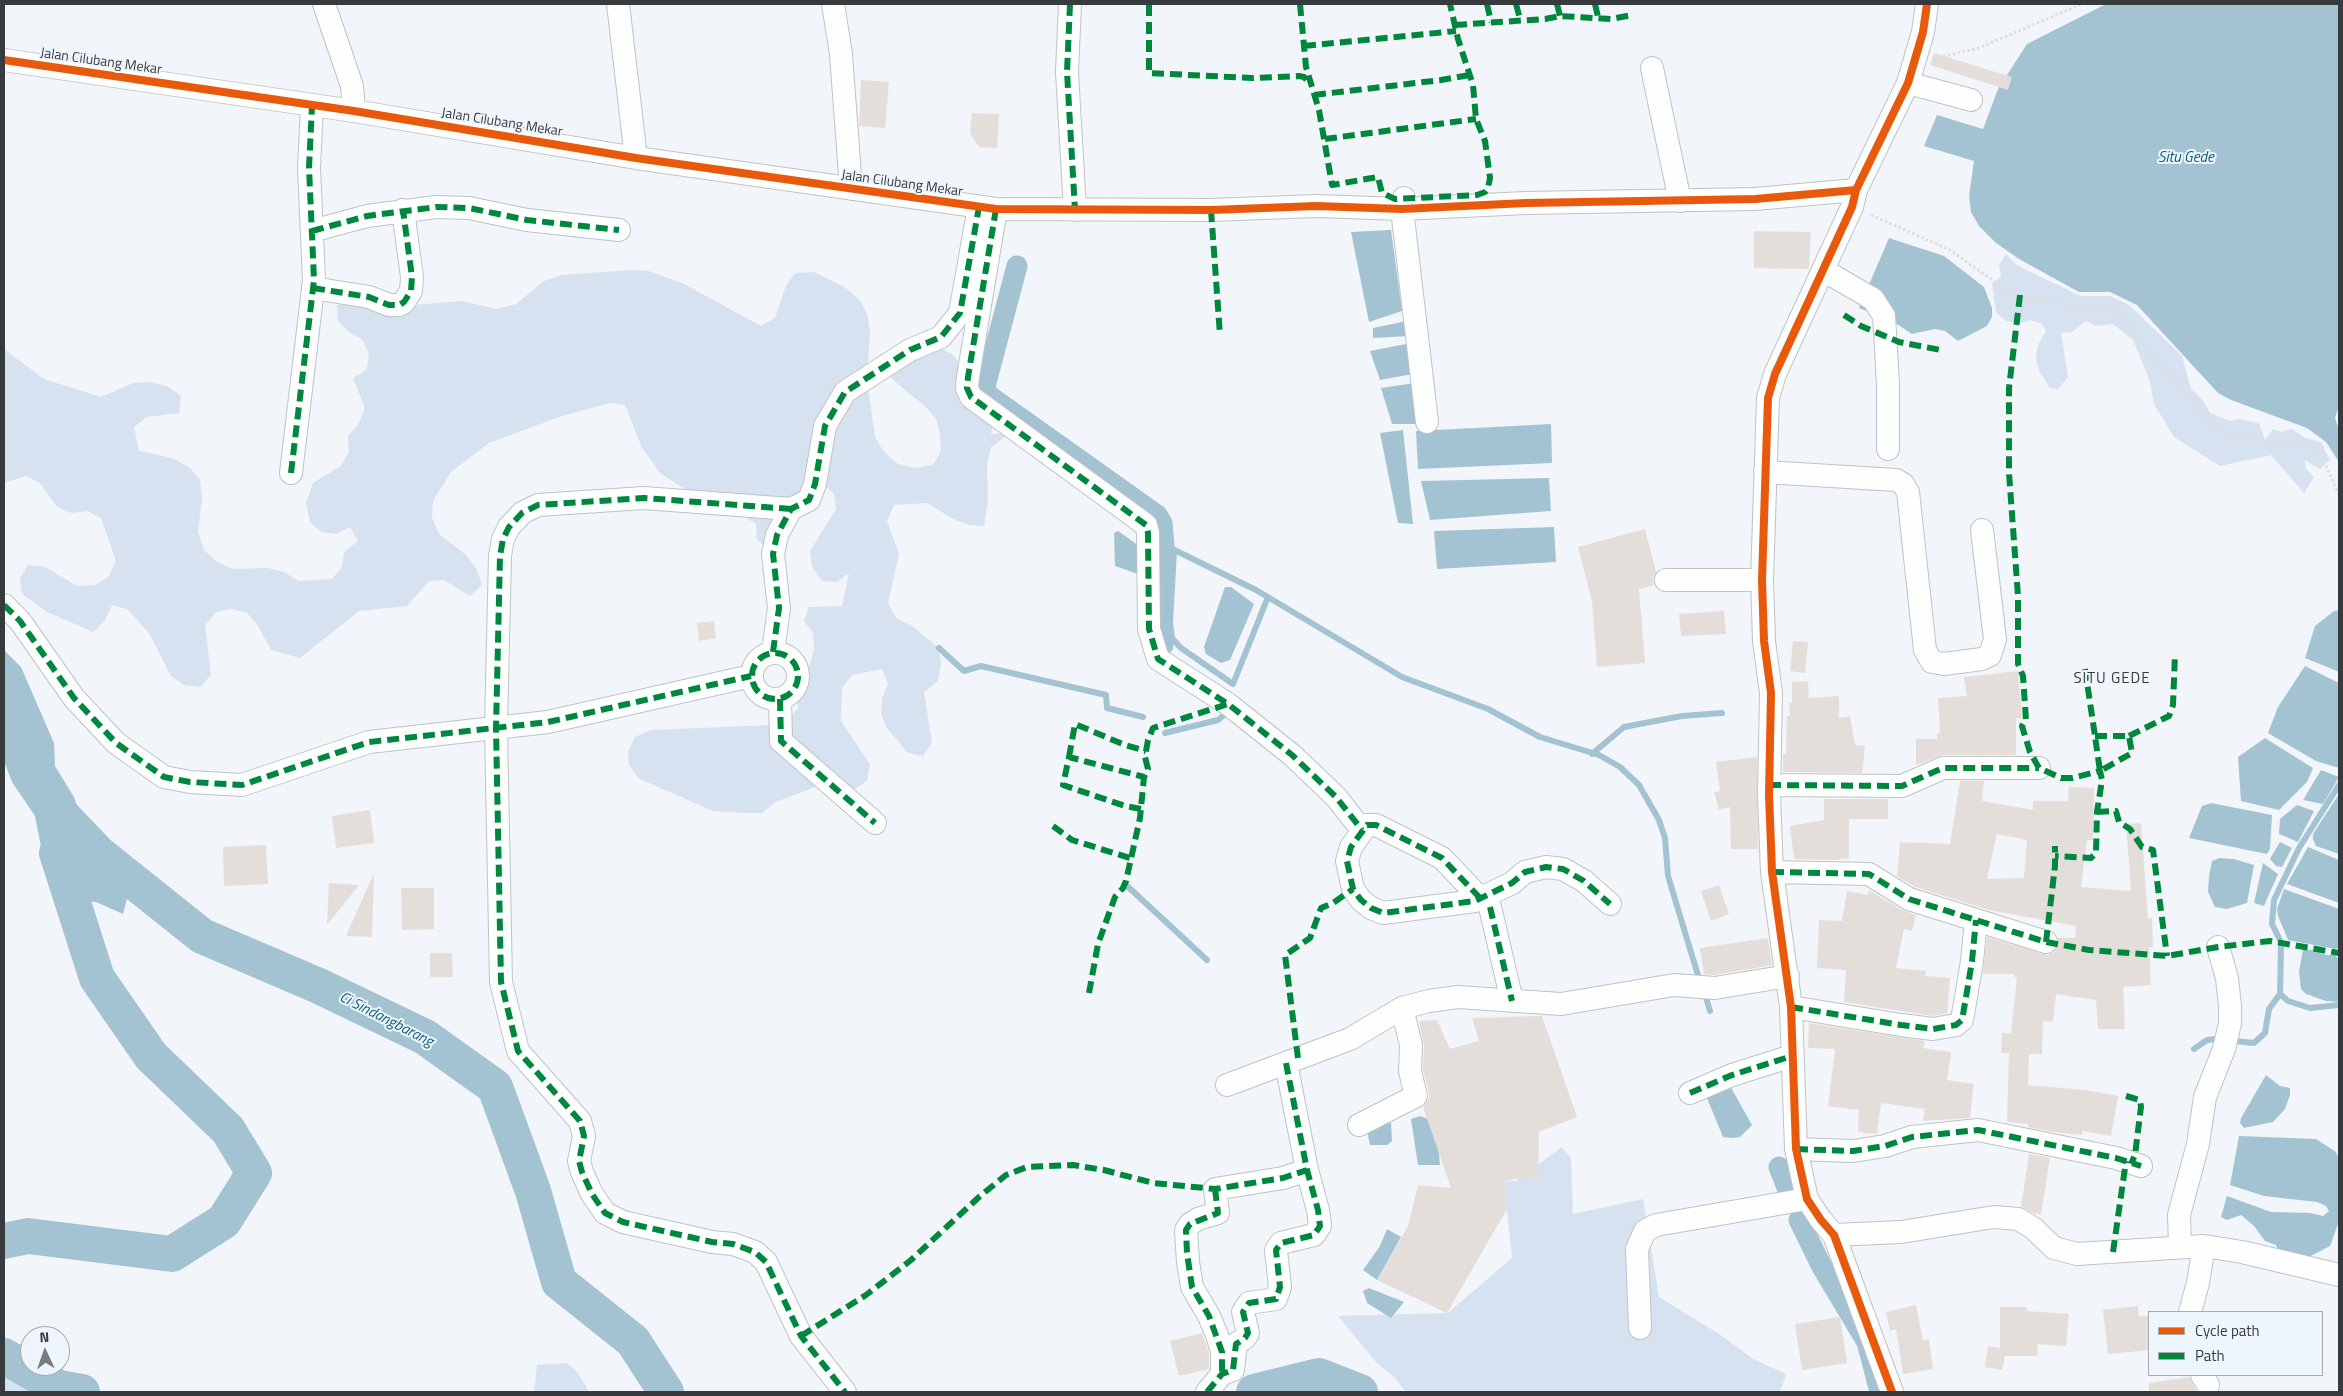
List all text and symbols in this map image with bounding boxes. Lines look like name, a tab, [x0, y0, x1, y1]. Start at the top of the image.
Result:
street label: Jalan Cilubang Mekar	[39, 45, 163, 79]
street label: Jalan Cilubang Mekar	[440, 105, 564, 141]
water label: Situ Gede	[2158, 149, 2214, 167]
street label: Jalan Cilubang Mekar	[840, 167, 964, 201]
district label: SITU GEDE	[2072, 670, 2152, 688]
water label: Ci Sindangbarang	[336, 989, 436, 1051]
legend	[2148, 1311, 2323, 1376]
text: Cycle path	[2195, 1319, 2260, 1342]
north arrow	[20, 1326, 70, 1376]
text: N	[39, 1326, 50, 1347]
text: Path	[2195, 1344, 2225, 1367]

